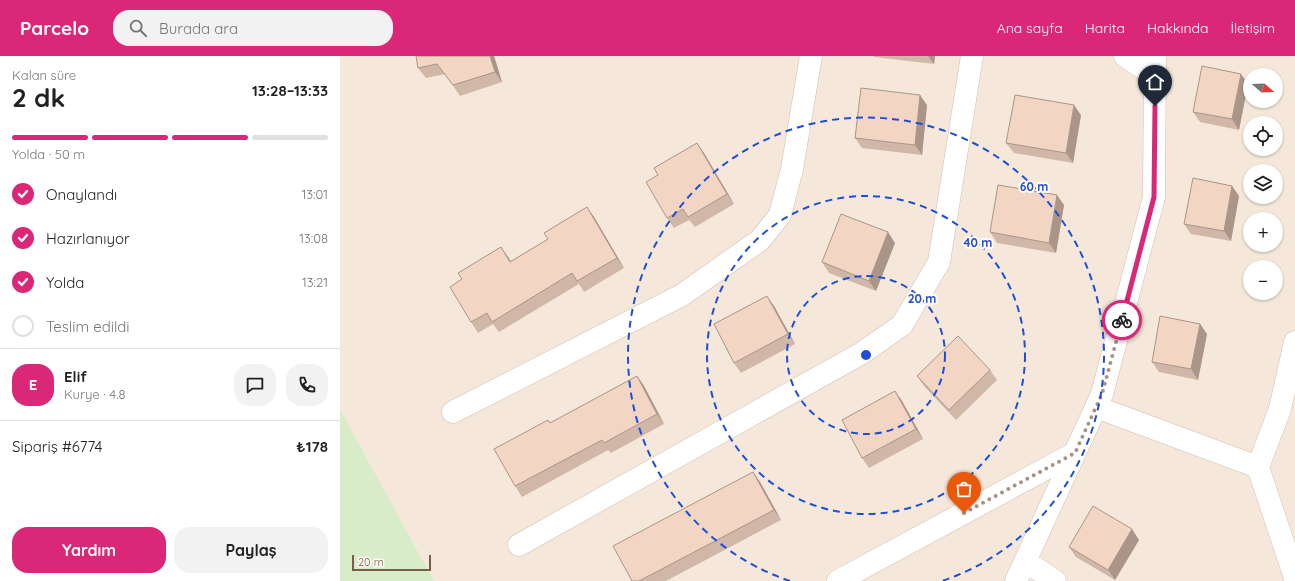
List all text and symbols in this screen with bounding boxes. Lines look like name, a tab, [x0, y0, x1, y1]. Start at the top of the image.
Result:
search box	[113, 10, 393, 46]
text: Parcelo	[20, 16, 89, 40]
icon: search	[127, 17, 149, 39]
text: Burada ara	[159, 19, 238, 38]
text: Ana sayfa	[997, 19, 1063, 37]
text: Harita	[1085, 19, 1125, 37]
text: Hakkında	[1147, 19, 1208, 37]
text: İletişim	[1230, 19, 1275, 37]
pin	[1138, 65, 1172, 106]
text: Kalan süre	[12, 67, 76, 83]
north arrow	[1243, 68, 1283, 108]
map controls	[1243, 68, 1283, 300]
icon: home	[1144, 71, 1166, 93]
text: 2 dk	[12, 81, 65, 114]
text: 13:28–13:33	[252, 81, 328, 100]
button: locate	[1243, 116, 1283, 156]
text: Yolda · 50 m	[12, 146, 85, 162]
button: layers	[1243, 164, 1283, 204]
text: 60 m	[1020, 179, 1048, 194]
icon: check	[12, 183, 34, 205]
text: Onaylandı	[46, 185, 117, 204]
text: 13:01	[301, 186, 328, 202]
button: +	[1243, 212, 1283, 252]
icon: check	[12, 227, 34, 249]
text: Hazırlanıyor	[46, 229, 130, 248]
text: 13:08	[299, 230, 328, 246]
text: 40 m	[964, 235, 992, 250]
button: −	[1243, 260, 1283, 300]
icon: check	[12, 271, 34, 293]
text: Yolda	[46, 273, 84, 292]
text: 13:21	[302, 274, 328, 290]
text: 20 m	[908, 291, 936, 306]
courier	[1102, 300, 1142, 340]
icon: bike	[1111, 309, 1133, 331]
text: Teslim edildi	[46, 317, 130, 336]
centre of rings	[859, 348, 873, 362]
button: chat	[234, 364, 276, 406]
button: phone	[286, 364, 328, 406]
text: Elif	[64, 367, 87, 386]
text: E	[29, 375, 37, 394]
text: Kurye · 4.8	[64, 386, 126, 402]
text: Sipariş #6774	[12, 437, 103, 456]
text: ₺178	[296, 437, 328, 456]
pin	[947, 472, 981, 513]
icon: bag	[953, 478, 975, 500]
button: Yardım	[12, 527, 166, 573]
button: Paylaş	[174, 527, 328, 573]
scale bar	[352, 553, 431, 572]
text: 20 m	[358, 555, 384, 569]

